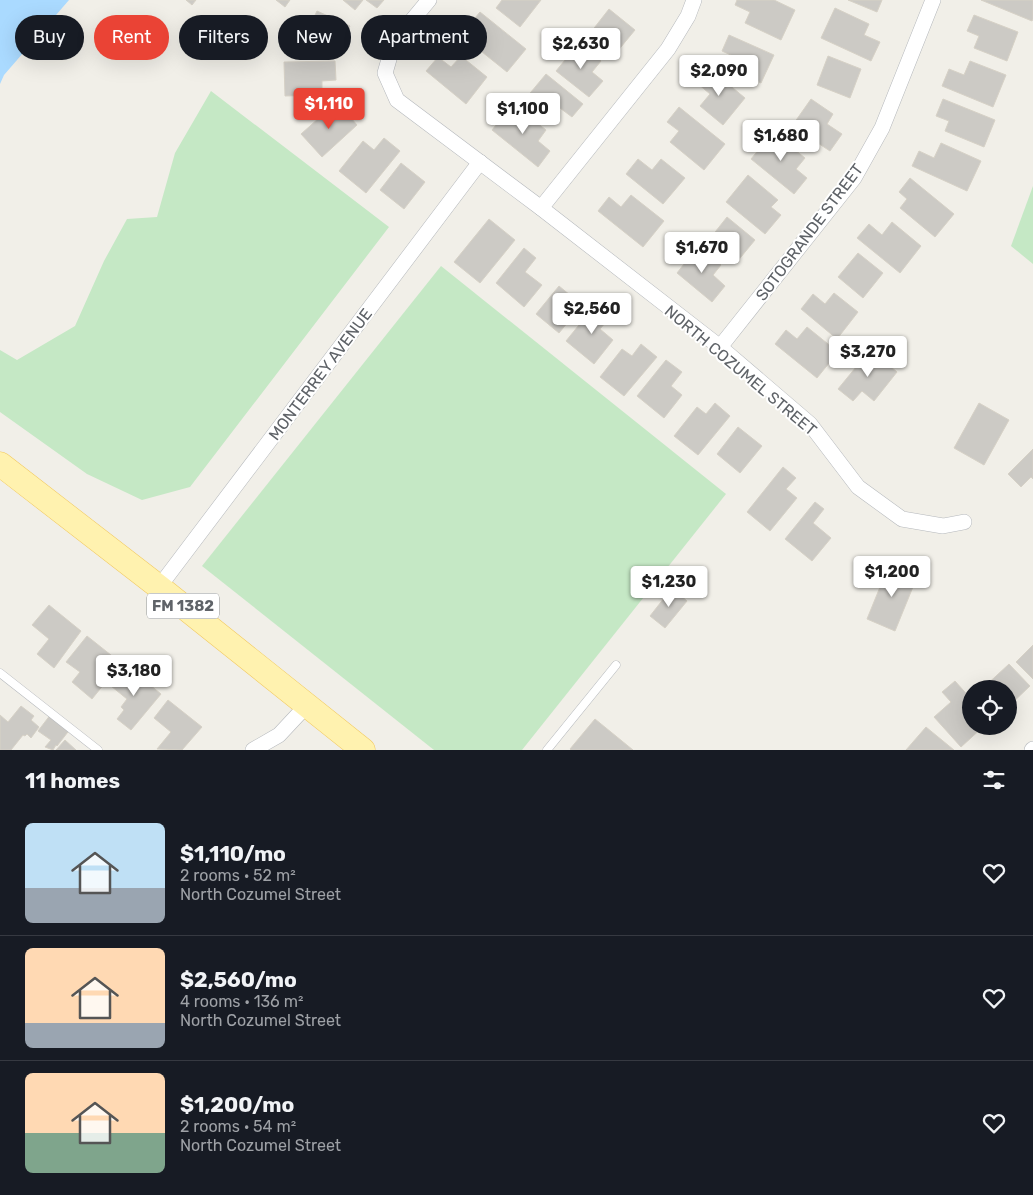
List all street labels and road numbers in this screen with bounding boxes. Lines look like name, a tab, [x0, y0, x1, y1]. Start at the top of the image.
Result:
street label: SOTOGRANDE STREET	[752, 160, 867, 304]
street label: NORTH COZUMEL STREET	[661, 301, 820, 439]
street label: MONTERREY AVENUE	[265, 305, 376, 444]
road number: FM 1382	[147, 594, 219, 618]

